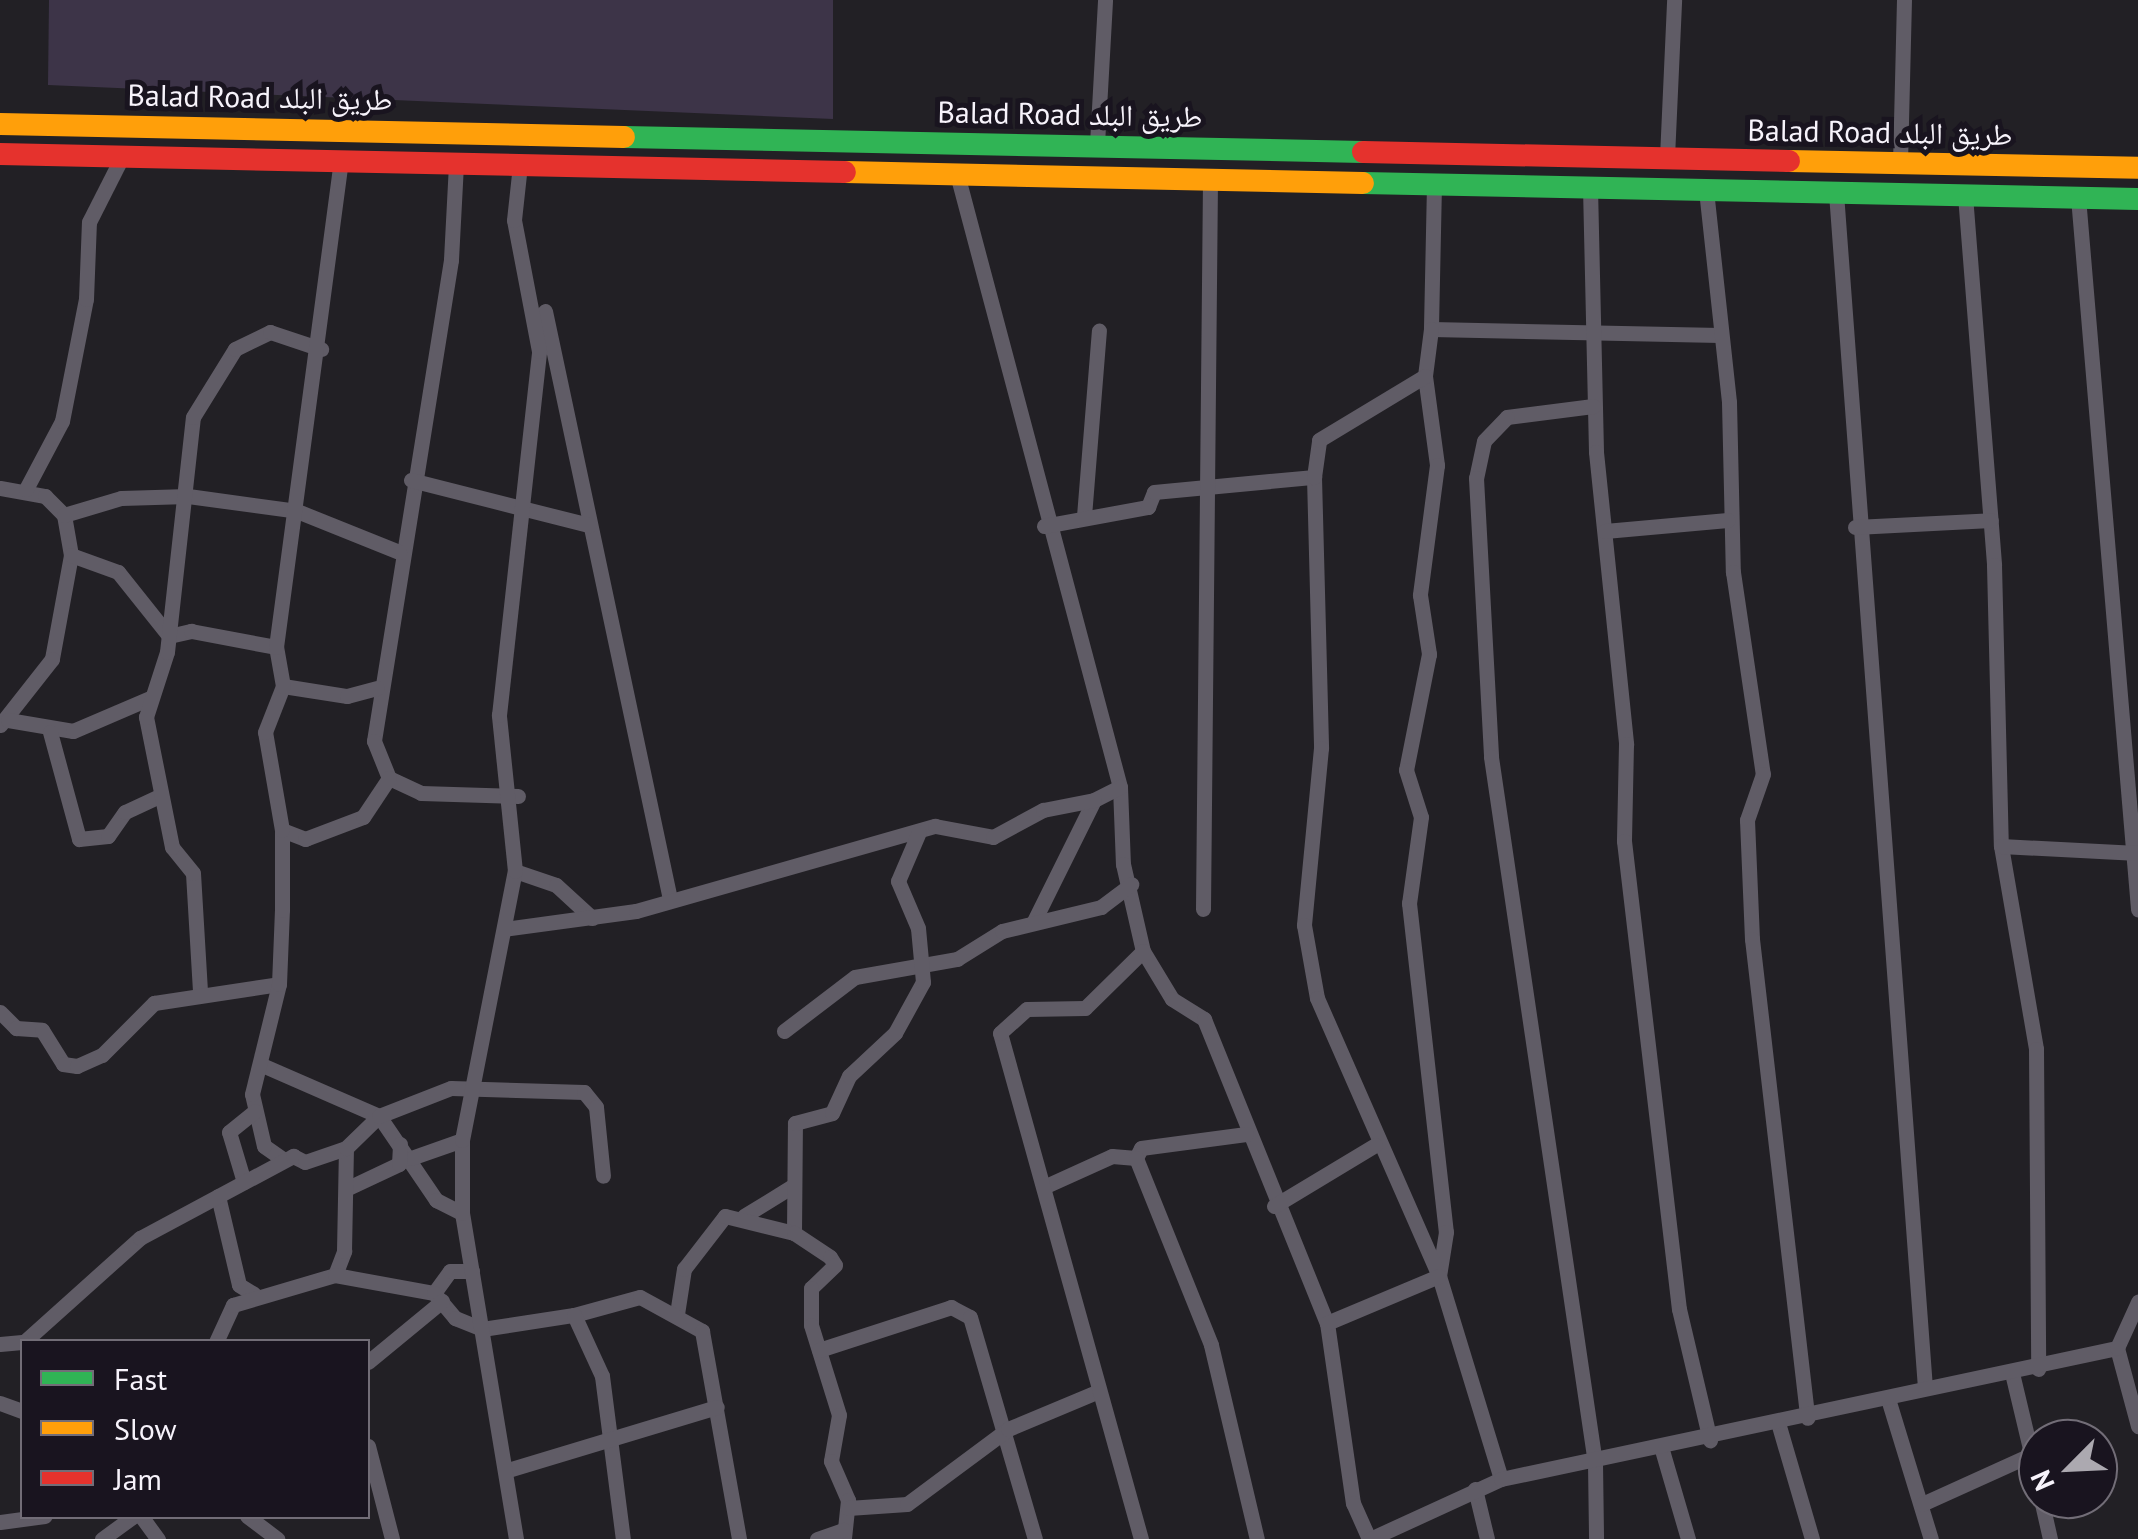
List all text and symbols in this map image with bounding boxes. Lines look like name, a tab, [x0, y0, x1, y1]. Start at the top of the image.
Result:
street label: Balad Road طريق البلد	[127, 77, 393, 117]
street label: Balad Road طريق البلد	[937, 94, 1203, 134]
street label: Balad Road طريق البلد	[1747, 112, 2013, 152]
legend	[20, 1339, 370, 1519]
text: Fast	[114, 1359, 167, 1398]
text: Slow	[114, 1409, 177, 1448]
north arrow	[2018, 1419, 2118, 1519]
text: Jam	[114, 1459, 162, 1498]
text: N	[2021, 1465, 2063, 1497]

